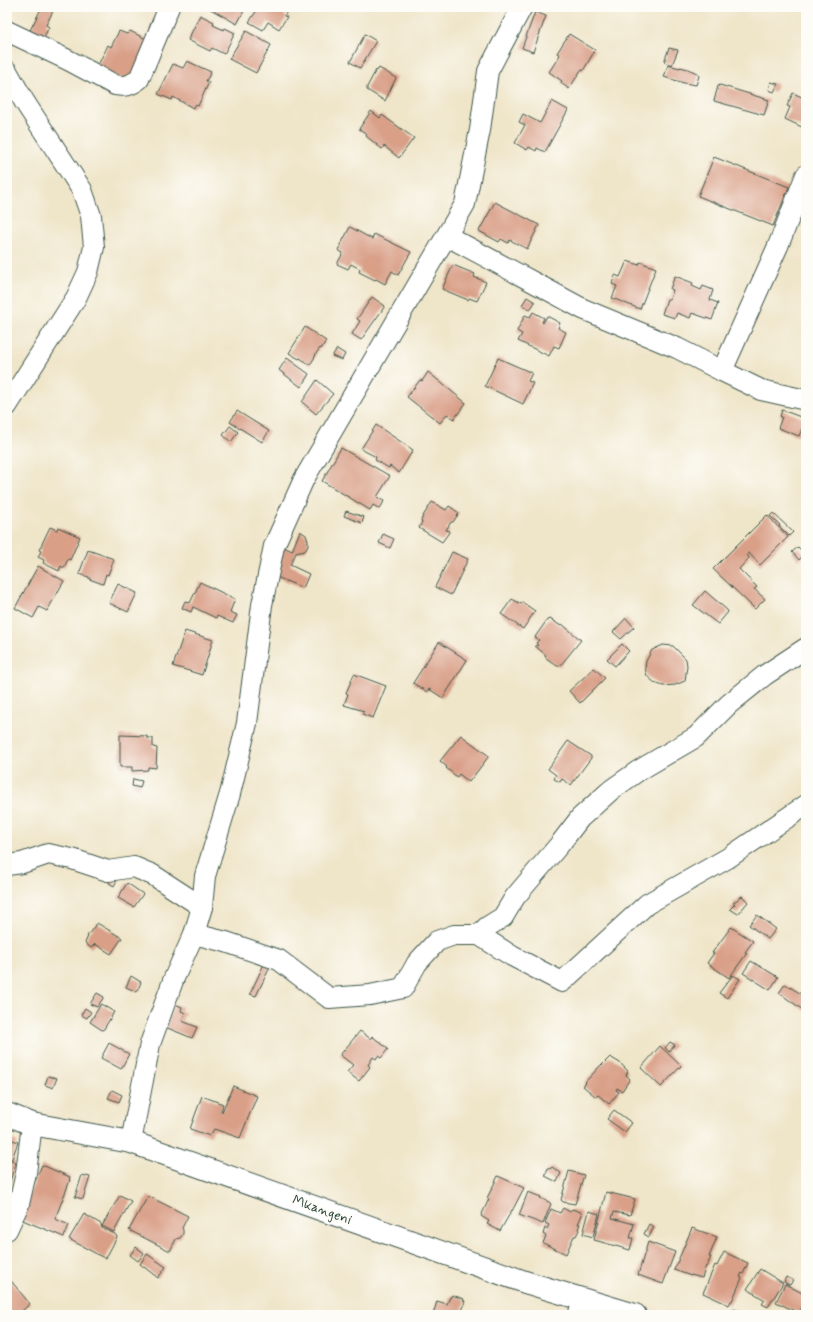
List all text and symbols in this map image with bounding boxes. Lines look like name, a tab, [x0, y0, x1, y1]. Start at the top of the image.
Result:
street label: Mkangeni	[290, 1191, 354, 1229]

